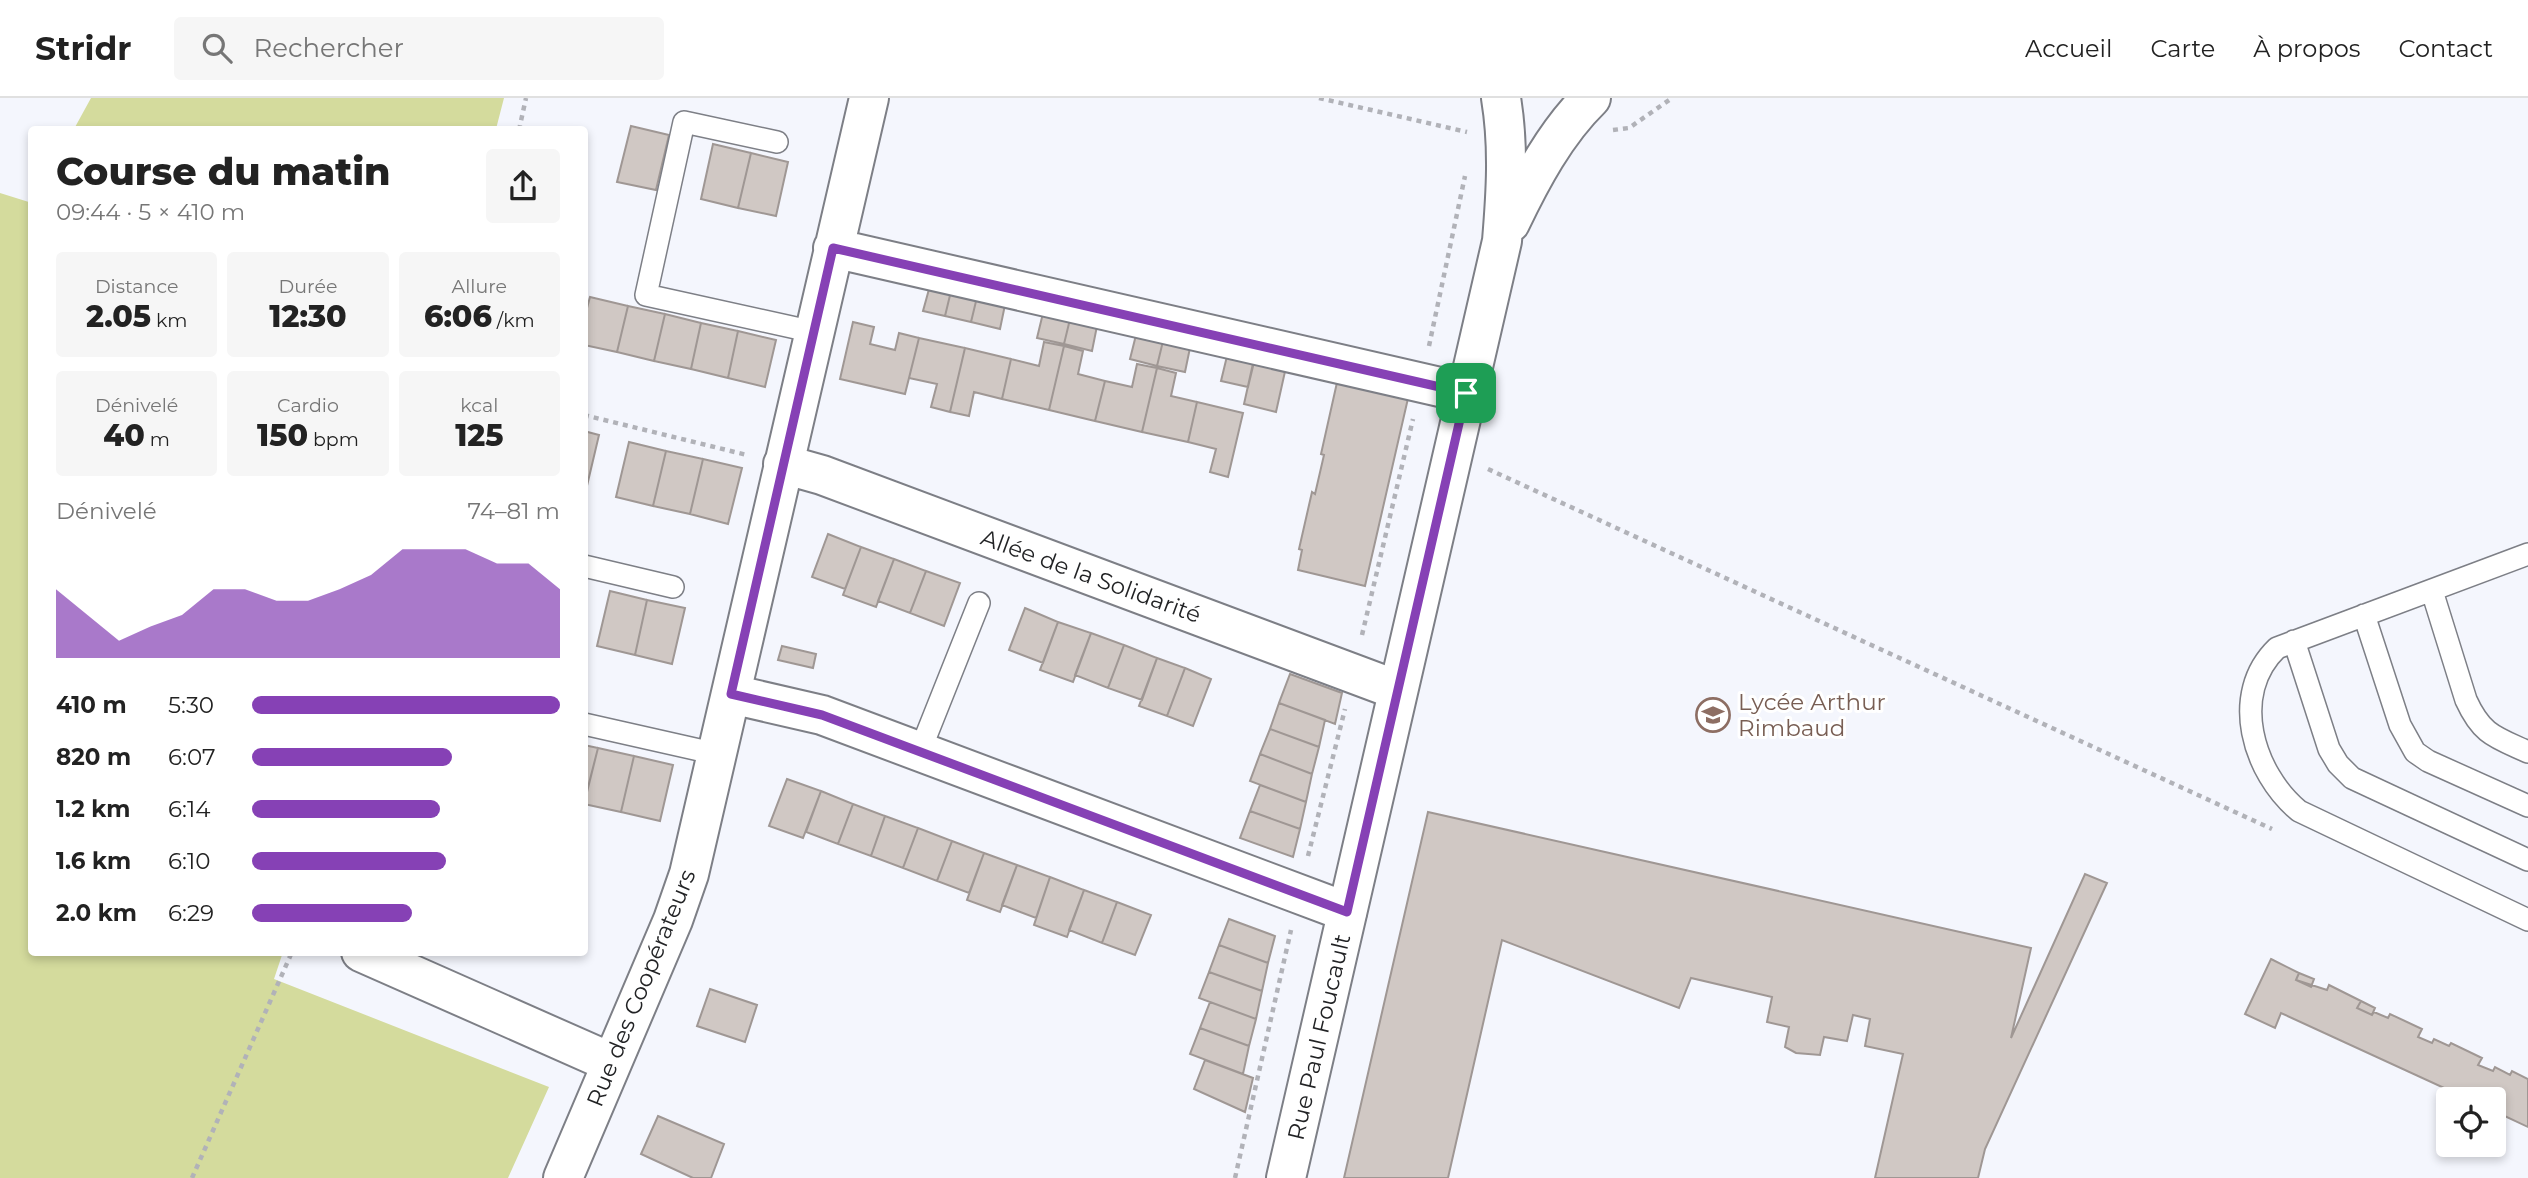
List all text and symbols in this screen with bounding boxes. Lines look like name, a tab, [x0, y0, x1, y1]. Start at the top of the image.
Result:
search box	[174, 17, 664, 80]
text: Stridr	[35, 28, 132, 68]
icon: search	[198, 29, 236, 67]
text: Rechercher	[254, 32, 404, 64]
text: Accueil	[2025, 34, 2112, 63]
text: Carte	[2150, 34, 2215, 63]
text: À propos	[2253, 34, 2360, 63]
text: Contact	[2398, 34, 2493, 63]
text: Course du matin	[56, 148, 391, 195]
button: share	[486, 149, 560, 223]
text: 09:44 · 5 × 410 m	[56, 198, 245, 226]
text: Distance	[95, 275, 178, 298]
text: Durée	[279, 275, 337, 298]
text: Allure	[452, 275, 507, 298]
text: 2.05	[86, 298, 151, 335]
text: 12:30	[269, 298, 347, 335]
text: 6:06	[424, 298, 492, 335]
text: km	[151, 309, 187, 332]
text: /km	[492, 309, 535, 332]
pin	[1436, 363, 1496, 423]
icon: arrive	[1447, 374, 1485, 412]
text: Dénivelé	[95, 394, 178, 417]
text: Cardio	[277, 394, 339, 417]
text: kcal	[460, 394, 498, 417]
text: 40	[103, 417, 145, 454]
text: 150	[257, 417, 308, 454]
text: 125	[455, 417, 503, 454]
text: m	[145, 428, 170, 451]
text: bpm	[308, 428, 359, 451]
text: Dénivelé	[56, 497, 157, 525]
text: 74–81 m	[468, 497, 560, 525]
street label: Allée de la Solidarité	[977, 523, 1205, 629]
place label: Lycée Arthur Rimbaud	[1738, 688, 1886, 742]
text: 410 m	[56, 691, 127, 719]
text: 5:30	[168, 691, 214, 719]
school or university icon: Lycée Arthur Rimbaud	[1694, 696, 1732, 734]
text: 820 m	[56, 743, 131, 771]
text: 6:07	[168, 743, 215, 771]
text: 1.2 km	[56, 795, 130, 823]
text: 6:14	[168, 795, 210, 823]
text: 1.6 km	[56, 847, 131, 875]
text: 6:10	[168, 847, 210, 875]
street label: Rue des Coopérateurs	[581, 865, 701, 1111]
text: 2.0 km	[56, 899, 137, 927]
text: 6:29	[168, 899, 214, 927]
street label: Rue Paul Foucault	[1282, 931, 1356, 1143]
map controls	[2436, 1087, 2506, 1157]
button: locate	[2436, 1087, 2506, 1157]

